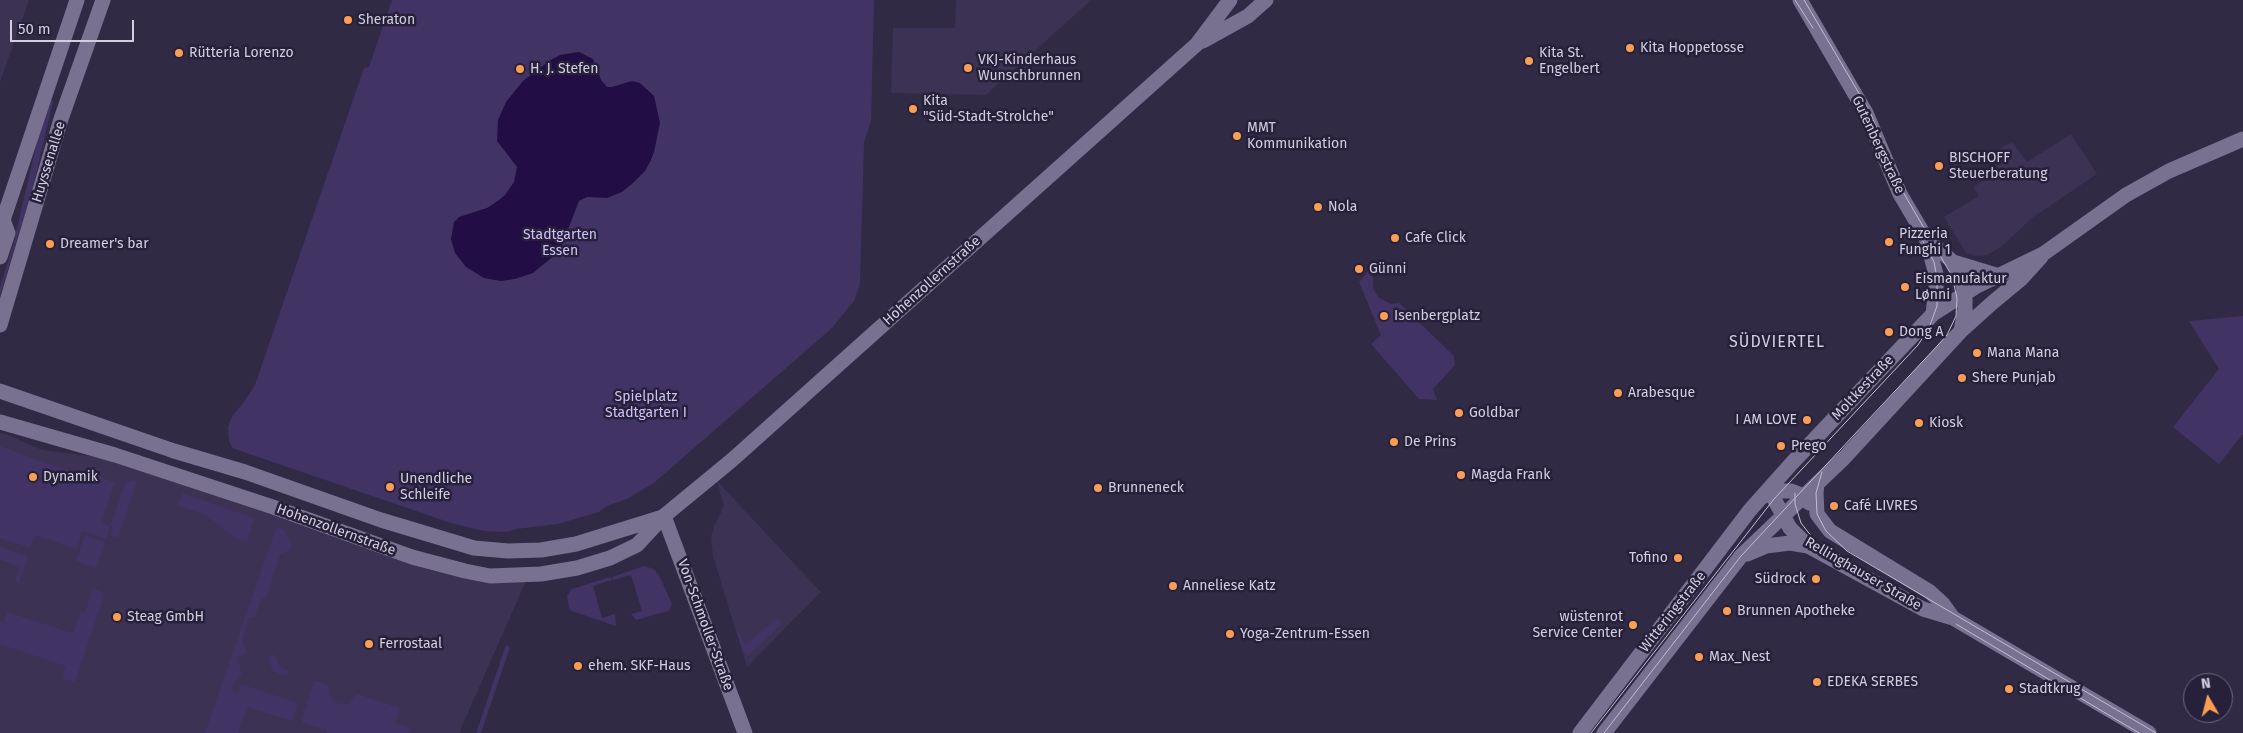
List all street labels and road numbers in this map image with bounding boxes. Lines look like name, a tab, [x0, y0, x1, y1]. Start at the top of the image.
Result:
street label: Gutenbergstraße	[1848, 93, 1908, 197]
street label: Huyssenallee	[29, 119, 69, 205]
street label: Hohenzollernstraße	[880, 233, 984, 329]
street label: Moltkestraße	[1829, 352, 1897, 424]
street label: Hohenzollernstraße	[274, 501, 398, 559]
street label: Rellinghauser Straße	[1802, 534, 1924, 614]
street label: Von-Schmoller-Straße	[673, 557, 737, 693]
street label: Witteringstraße	[1636, 568, 1710, 656]

